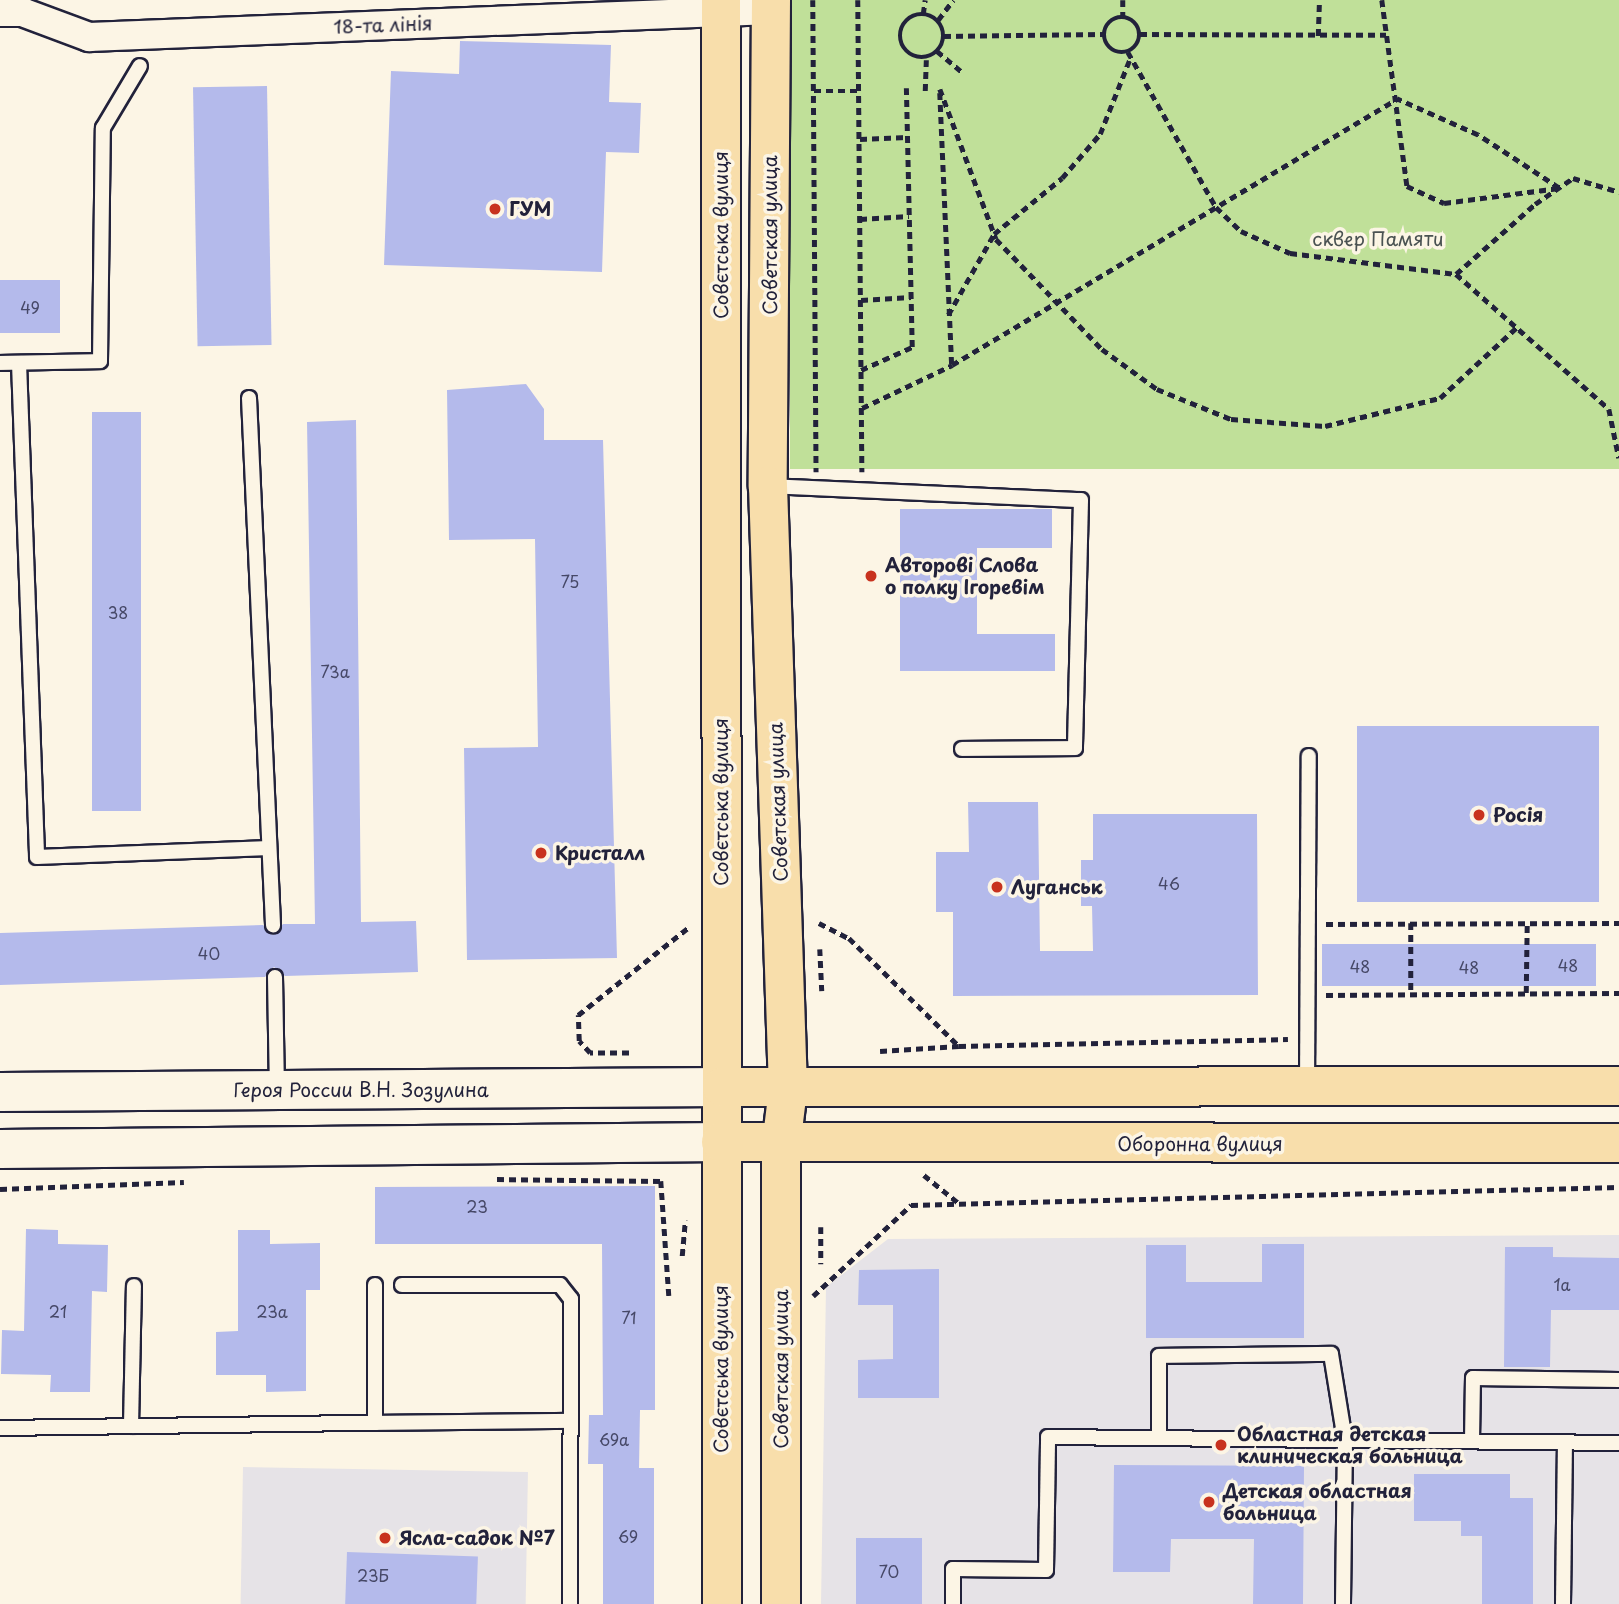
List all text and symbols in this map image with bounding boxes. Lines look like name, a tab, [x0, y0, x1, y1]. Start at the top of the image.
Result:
street label: 18-та лінія	[333, 12, 433, 38]
street label: Совєтська вулиця	[710, 151, 732, 319]
street label: Советская улица	[759, 155, 781, 315]
place label: ГУМ	[509, 198, 551, 220]
marker: ГУМ	[487, 201, 503, 217]
park label: сквер Памяти	[1312, 228, 1444, 250]
house number: 49	[20, 297, 40, 317]
place label: Авторові Слова о полку Ігоревім	[885, 554, 1046, 598]
marker: Авторові Слова о полку Ігоревім	[863, 568, 879, 584]
house number: 75	[561, 571, 579, 591]
house number: 38	[108, 602, 128, 622]
house number: 73а	[320, 661, 350, 681]
street label: Совєтська вулиця	[710, 718, 732, 886]
street label: Советская улица	[764, 721, 792, 883]
place label: Росія	[1493, 804, 1543, 826]
marker: Росія	[1471, 807, 1487, 823]
place label: Кристалл	[555, 842, 645, 864]
marker: Кристалл	[533, 845, 549, 861]
house number: 46	[1158, 873, 1180, 893]
place label: Луганськ	[1011, 876, 1103, 898]
marker: Луганськ	[989, 879, 1005, 895]
house number: 40	[198, 943, 220, 963]
house number: 48	[1558, 955, 1578, 975]
house number: 48	[1350, 956, 1370, 976]
house number: 48	[1459, 957, 1479, 977]
street label: Героя России В.Н. Зозулина	[233, 1079, 489, 1101]
street label: Оборонна вулиця	[1117, 1133, 1283, 1155]
house number: 23	[466, 1196, 488, 1216]
house number: 1а	[1553, 1274, 1571, 1294]
street label: Совєтська вулиця	[710, 1285, 732, 1453]
street label: Советская улица	[770, 1289, 792, 1449]
house number: 21	[49, 1301, 67, 1321]
house number: 23а	[256, 1301, 288, 1321]
house number: 71	[622, 1307, 636, 1327]
place label: Областная детская клиническая больница	[1237, 1423, 1463, 1467]
house number: 69а	[599, 1429, 629, 1449]
marker: Областная детская клиническая больница	[1211, 1435, 1231, 1455]
place label: Детская областная больница	[1223, 1480, 1413, 1524]
marker: Детская областная больница	[1201, 1494, 1217, 1510]
house number: 69	[618, 1526, 638, 1546]
place label: Ясла-садок №7	[399, 1527, 555, 1549]
marker: Ясла-садок №7	[377, 1530, 393, 1546]
house number: 70	[879, 1561, 899, 1581]
house number: 23Б	[357, 1565, 389, 1585]

